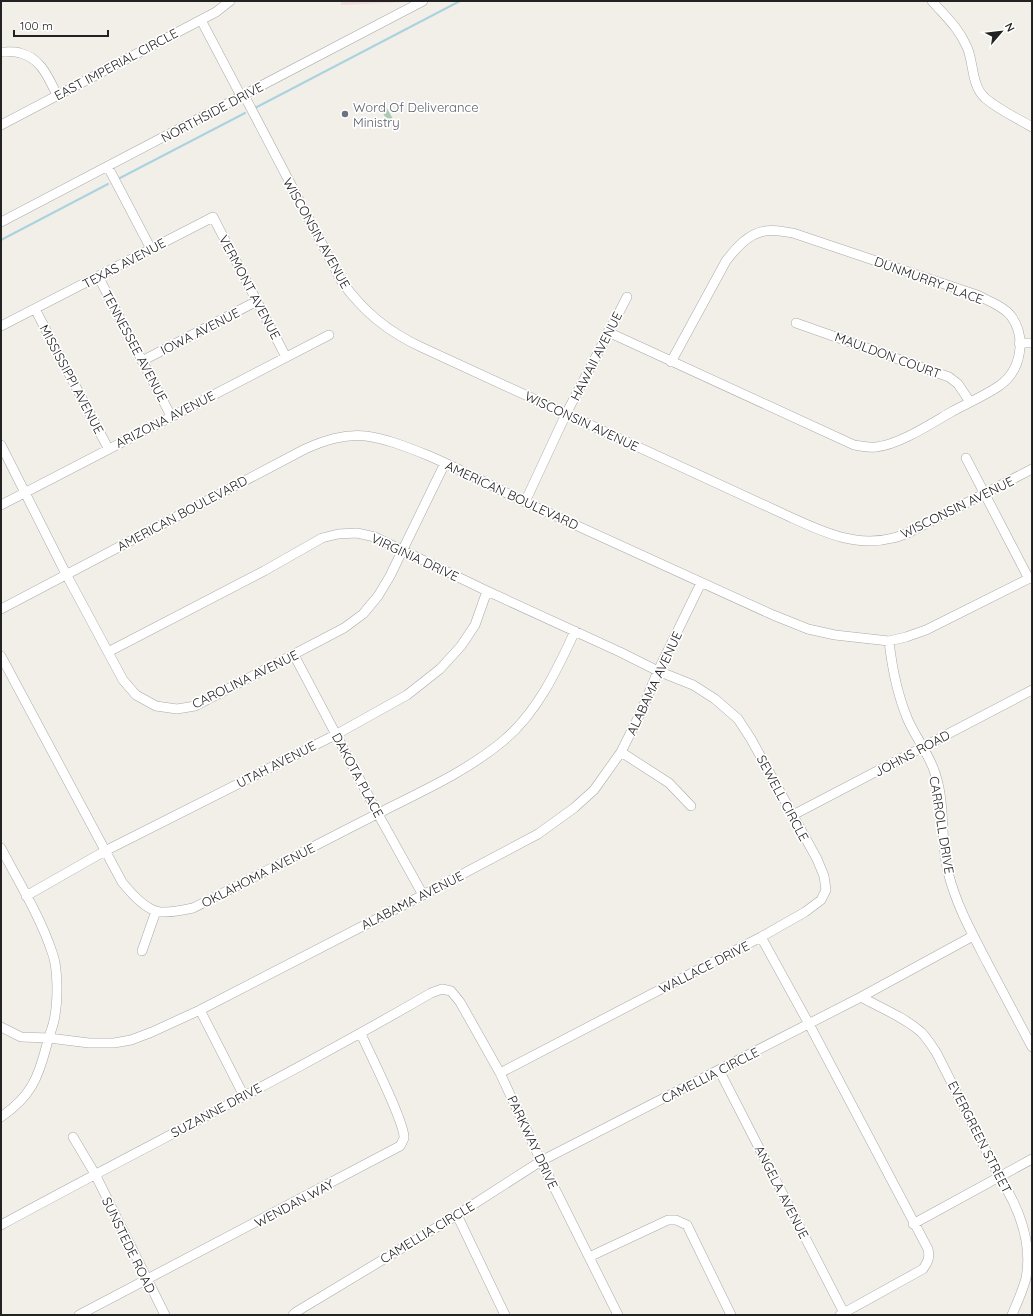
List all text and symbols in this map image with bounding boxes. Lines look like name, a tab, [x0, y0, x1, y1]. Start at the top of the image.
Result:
scale bar	[14, 12, 108, 38]
north arrow	[981, 12, 1021, 52]
text: 100 m	[20, 18, 53, 33]
text: N	[1002, 20, 1018, 34]
street label: EAST IMPERIAL CIRCLE	[52, 25, 180, 103]
street label: NORTHSIDE DRIVE	[158, 78, 266, 146]
place label: Word Of Deliverance Ministry	[353, 99, 479, 130]
marker: Word Of Deliverance Ministry	[340, 109, 350, 119]
street label: WISCONSIN AVENUE	[280, 175, 354, 291]
street label: VERMONT AVENUE	[216, 232, 284, 342]
street label: TEXAS AVENUE	[80, 234, 168, 292]
street label: DUNMURRY PLACE	[872, 253, 986, 307]
street label: TENNESSEE AVENUE	[99, 288, 171, 404]
street label: IOWA AVENUE	[158, 304, 242, 358]
street label: HAWAII AVENUE	[567, 309, 625, 403]
street label: MISSISSIPPI AVENUE	[36, 322, 108, 436]
street label: MAULDON COURT	[833, 328, 943, 382]
street label: ARIZONA AVENUE	[113, 387, 217, 451]
street label: WISCONSIN AVENUE	[522, 388, 642, 454]
street label: AMERICAN BOULEVARD	[443, 457, 581, 533]
street label: AMERICAN BOULEVARD	[114, 472, 250, 554]
street label: WISCONSIN AVENUE	[898, 473, 1016, 541]
street label: VIRGINIA DRIVE	[369, 530, 461, 584]
street label: ALABAMA AVENUE	[623, 629, 685, 737]
street label: CAROLINA AVENUE	[189, 646, 301, 712]
street label: JOHNS ROAD	[871, 726, 953, 780]
street label: DAKOTA PLACE	[329, 730, 387, 820]
street label: UTAH AVENUE	[234, 737, 318, 791]
street label: SEWELL CIRCLE	[754, 752, 812, 844]
street label: CARROLL DRIVE	[926, 775, 958, 875]
street label: OKLAHOMA AVENUE	[198, 839, 318, 911]
street label: ALABAMA AVENUE	[358, 867, 466, 933]
street label: WALLACE DRIVE	[656, 937, 752, 997]
street label: CAMELLIA CIRCLE	[659, 1044, 761, 1106]
street label: EVERGREEN STREET	[945, 1078, 1015, 1196]
street label: SUZANNE DRIVE	[168, 1079, 264, 1141]
street label: PARKWAY DRIVE	[504, 1093, 562, 1191]
street label: ANGELA AVENUE	[752, 1143, 812, 1241]
street label: WENDAN WAY	[252, 1175, 337, 1231]
street label: SUNSTEDE ROAD	[99, 1194, 159, 1296]
street label: CAMELLIA CIRCLE	[377, 1198, 477, 1266]

